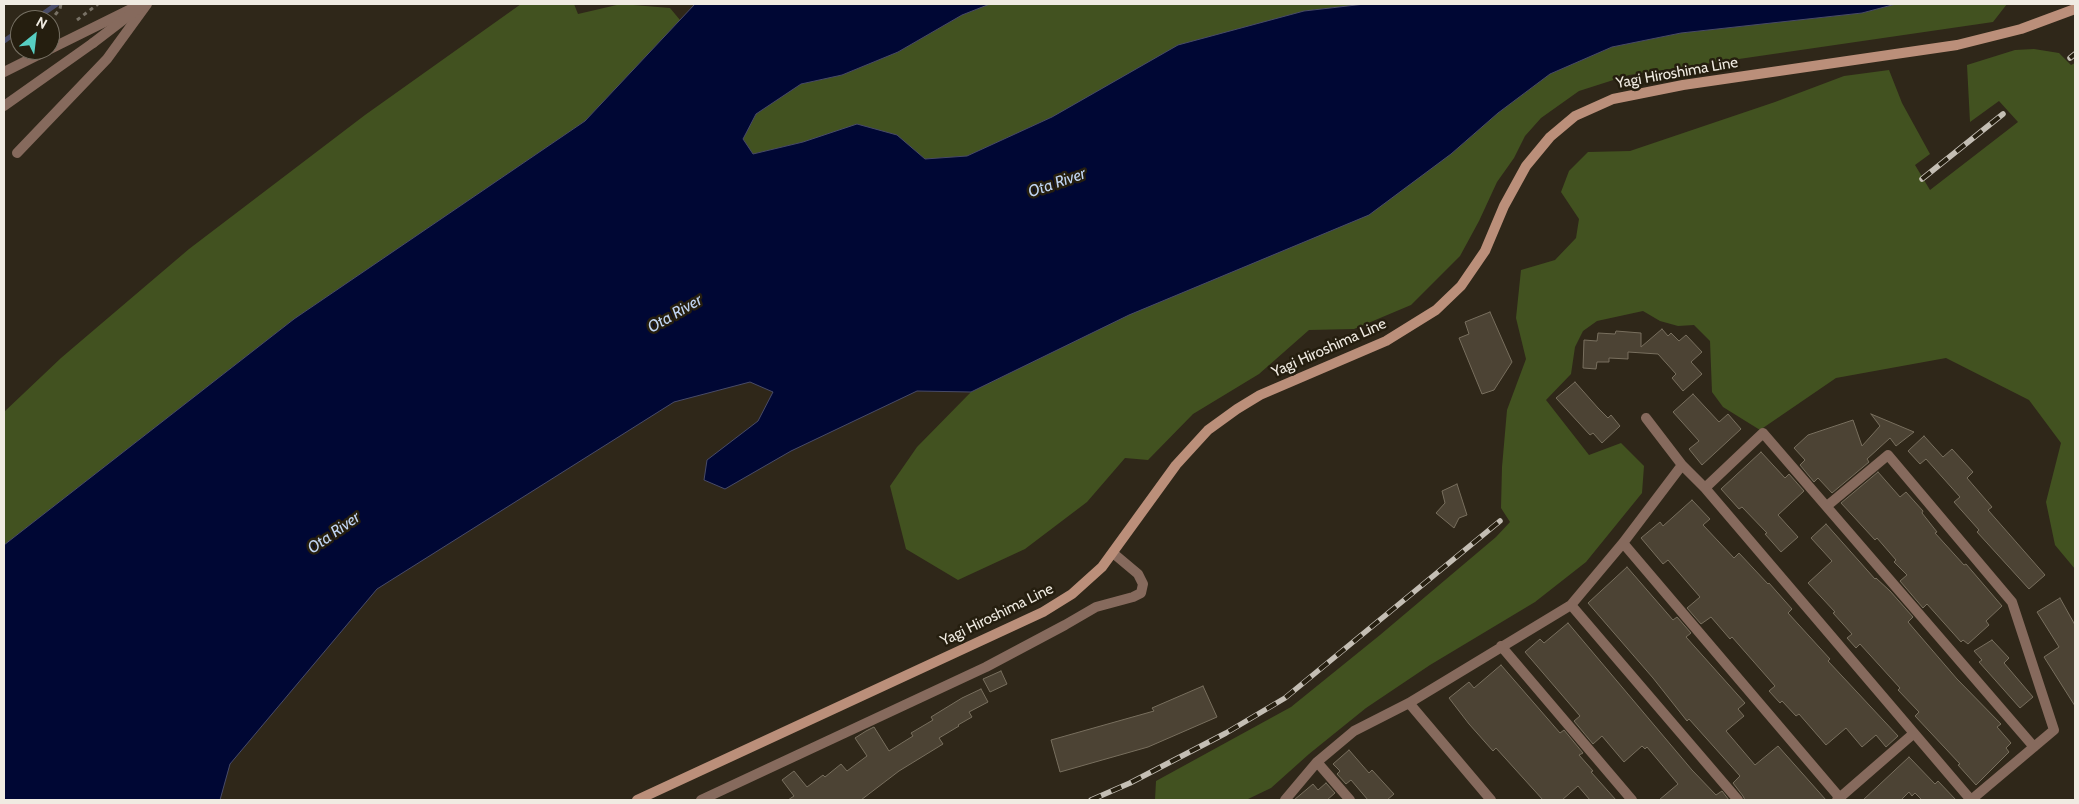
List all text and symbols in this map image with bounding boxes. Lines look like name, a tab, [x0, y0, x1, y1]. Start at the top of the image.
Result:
north arrow	[10, 10, 60, 60]
text: N	[33, 12, 50, 33]
street label: Yagi Hiroshima Line	[1615, 53, 1739, 93]
water label: Ota River	[1026, 164, 1088, 202]
water label: Ota River	[644, 291, 706, 337]
street label: Yagi Hiroshima Line	[1269, 315, 1389, 381]
water label: Ota River	[304, 508, 364, 558]
street label: Yagi Hiroshima Line	[938, 580, 1056, 650]

